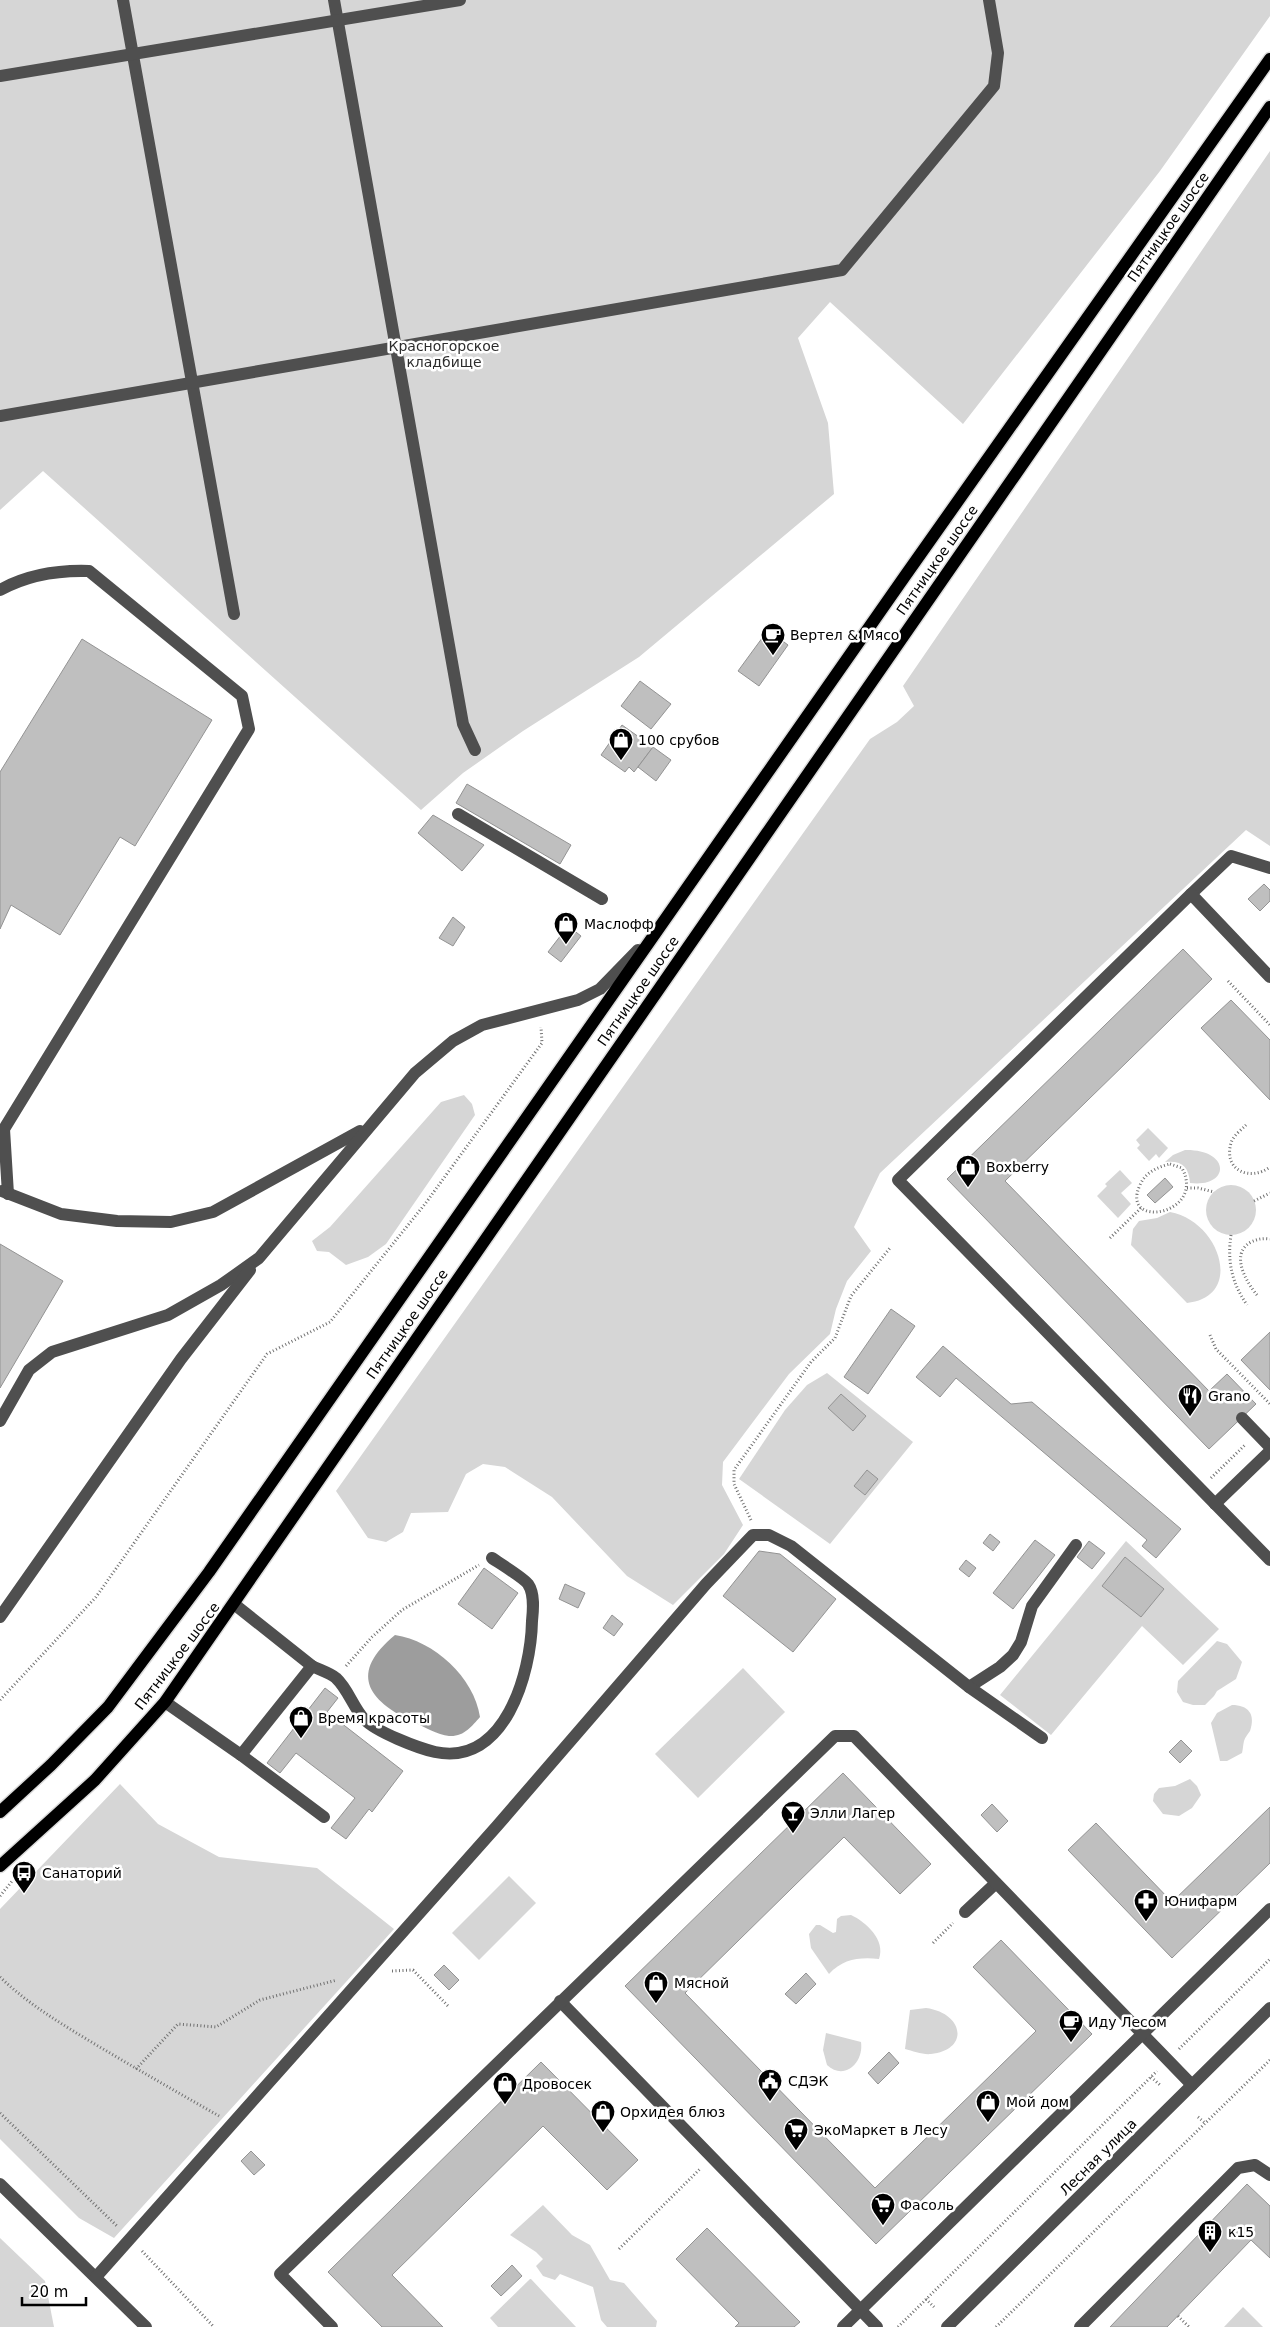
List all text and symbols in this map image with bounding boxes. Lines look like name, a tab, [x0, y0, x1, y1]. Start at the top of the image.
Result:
street label: Пятницкое шоссе	[1124, 169, 1212, 285]
park label: Красногорское кладбище	[389, 338, 499, 370]
street label: Пятницкое шоссе	[893, 502, 981, 618]
cafe icon: Вертел & Мясо	[760, 622, 786, 656]
place label: Вертел & Мясо	[790, 627, 899, 643]
shop icon: 100 срубов	[608, 727, 634, 761]
place label: 100 срубов	[638, 732, 720, 748]
shop icon: Маслофф	[553, 911, 579, 945]
place label: Маслофф	[584, 916, 654, 932]
street label: Пятницкое шоссе	[594, 933, 682, 1049]
shop icon: Boxberry	[955, 1154, 981, 1188]
place label: Boxberry	[986, 1159, 1049, 1175]
street label: Пятницкое шоссе	[363, 1266, 451, 1382]
restaurant icon: Grano	[1177, 1383, 1203, 1417]
place label: Grano	[1208, 1388, 1251, 1404]
street label: Пятницкое шоссе	[131, 1599, 223, 1713]
shop icon: Время красоты	[288, 1705, 314, 1739]
place label: Время красоты	[318, 1710, 430, 1726]
bar icon: Элли Лагер	[780, 1800, 806, 1834]
place label: Элли Лагер	[810, 1805, 895, 1821]
bus stop icon: Санаторий	[11, 1860, 37, 1894]
place label: Санаторий	[42, 1865, 122, 1881]
pharmacy icon: Юнифарм	[1133, 1888, 1159, 1922]
place label: Юнифарм	[1164, 1893, 1237, 1909]
shop icon: Мясной	[643, 1970, 669, 2004]
place label: Мясной	[674, 1975, 729, 1991]
cafe icon: Иду Лесом	[1058, 2009, 1084, 2043]
place label: Иду Лесом	[1088, 2014, 1167, 2030]
public building icon: СДЭК	[757, 2068, 783, 2102]
shop icon: Дровосек	[492, 2071, 518, 2105]
place label: СДЭК	[788, 2073, 828, 2089]
place label: Дровосек	[522, 2076, 592, 2092]
shop icon: Мой дом	[975, 2089, 1001, 2123]
place label: Мой дом	[1006, 2094, 1069, 2110]
shop icon: Орхидея блюз	[590, 2099, 616, 2133]
place label: Орхидея блюз	[620, 2104, 725, 2120]
street label: Лесная улица	[1056, 2115, 1140, 2199]
supermarket icon: ЭкоМаркет в Лесу	[783, 2117, 809, 2151]
place label: ЭкоМаркет в Лесу	[814, 2122, 948, 2138]
supermarket icon: Фасоль	[870, 2192, 896, 2226]
place label: Фасоль	[900, 2197, 954, 2213]
building icon: к15	[1197, 2219, 1223, 2253]
place label: к15	[1228, 2224, 1254, 2240]
scale bar	[22, 2274, 86, 2306]
text: 20 m	[30, 2283, 68, 2301]

